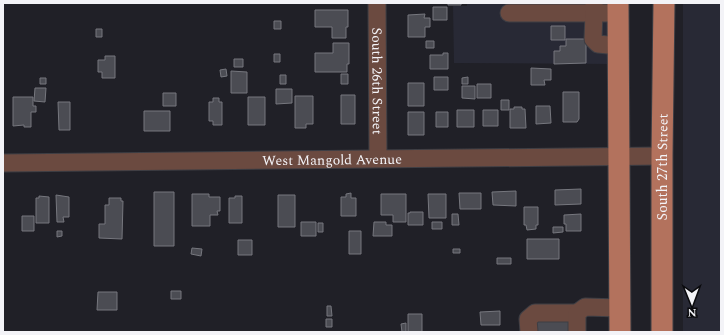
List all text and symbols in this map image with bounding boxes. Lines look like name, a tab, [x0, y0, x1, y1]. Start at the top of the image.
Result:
street label: South 26th Street	[366, 27, 388, 135]
street label: South 27th Street	[652, 113, 674, 221]
street label: West Mangold Avenue	[262, 149, 402, 171]
north arrow	[672, 283, 712, 323]
text: N	[688, 304, 697, 321]

